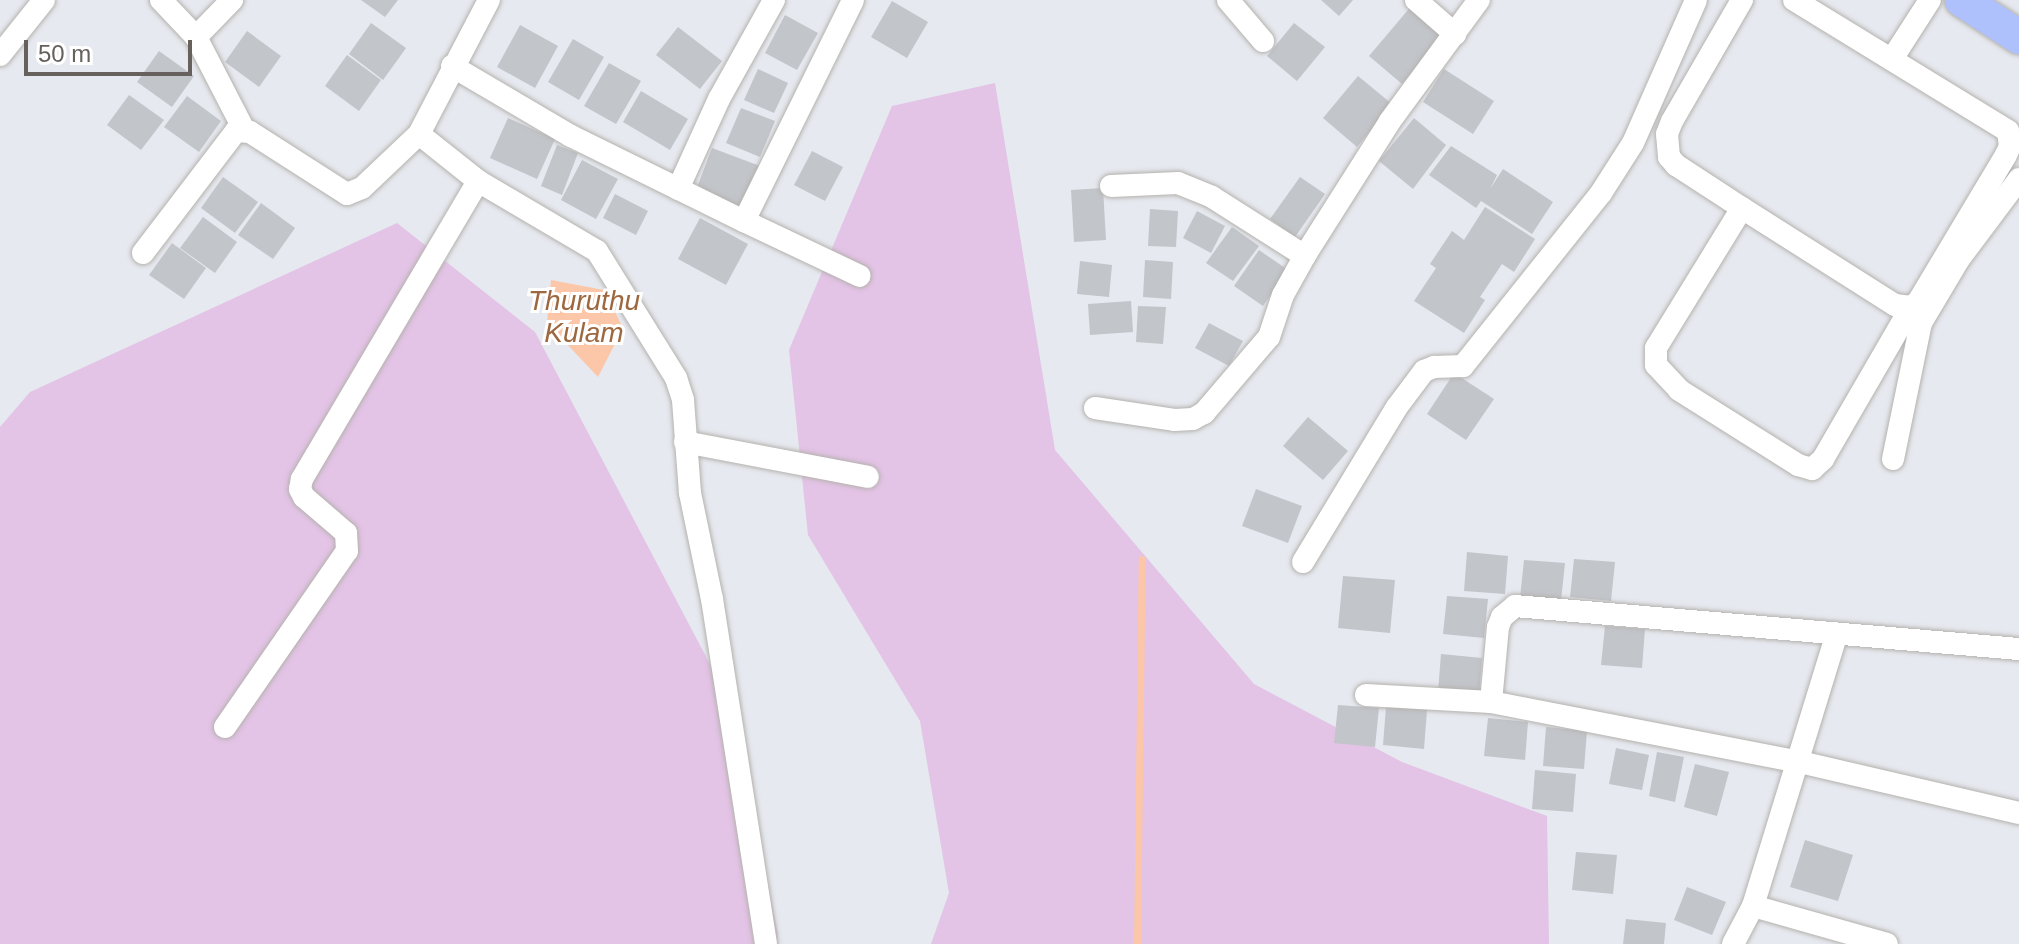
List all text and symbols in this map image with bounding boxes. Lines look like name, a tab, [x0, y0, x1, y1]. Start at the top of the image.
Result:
scale bar	[28, 24, 196, 74]
text: 50 m	[38, 40, 91, 67]
water label: Thuruthu Kulam	[528, 284, 640, 350]

